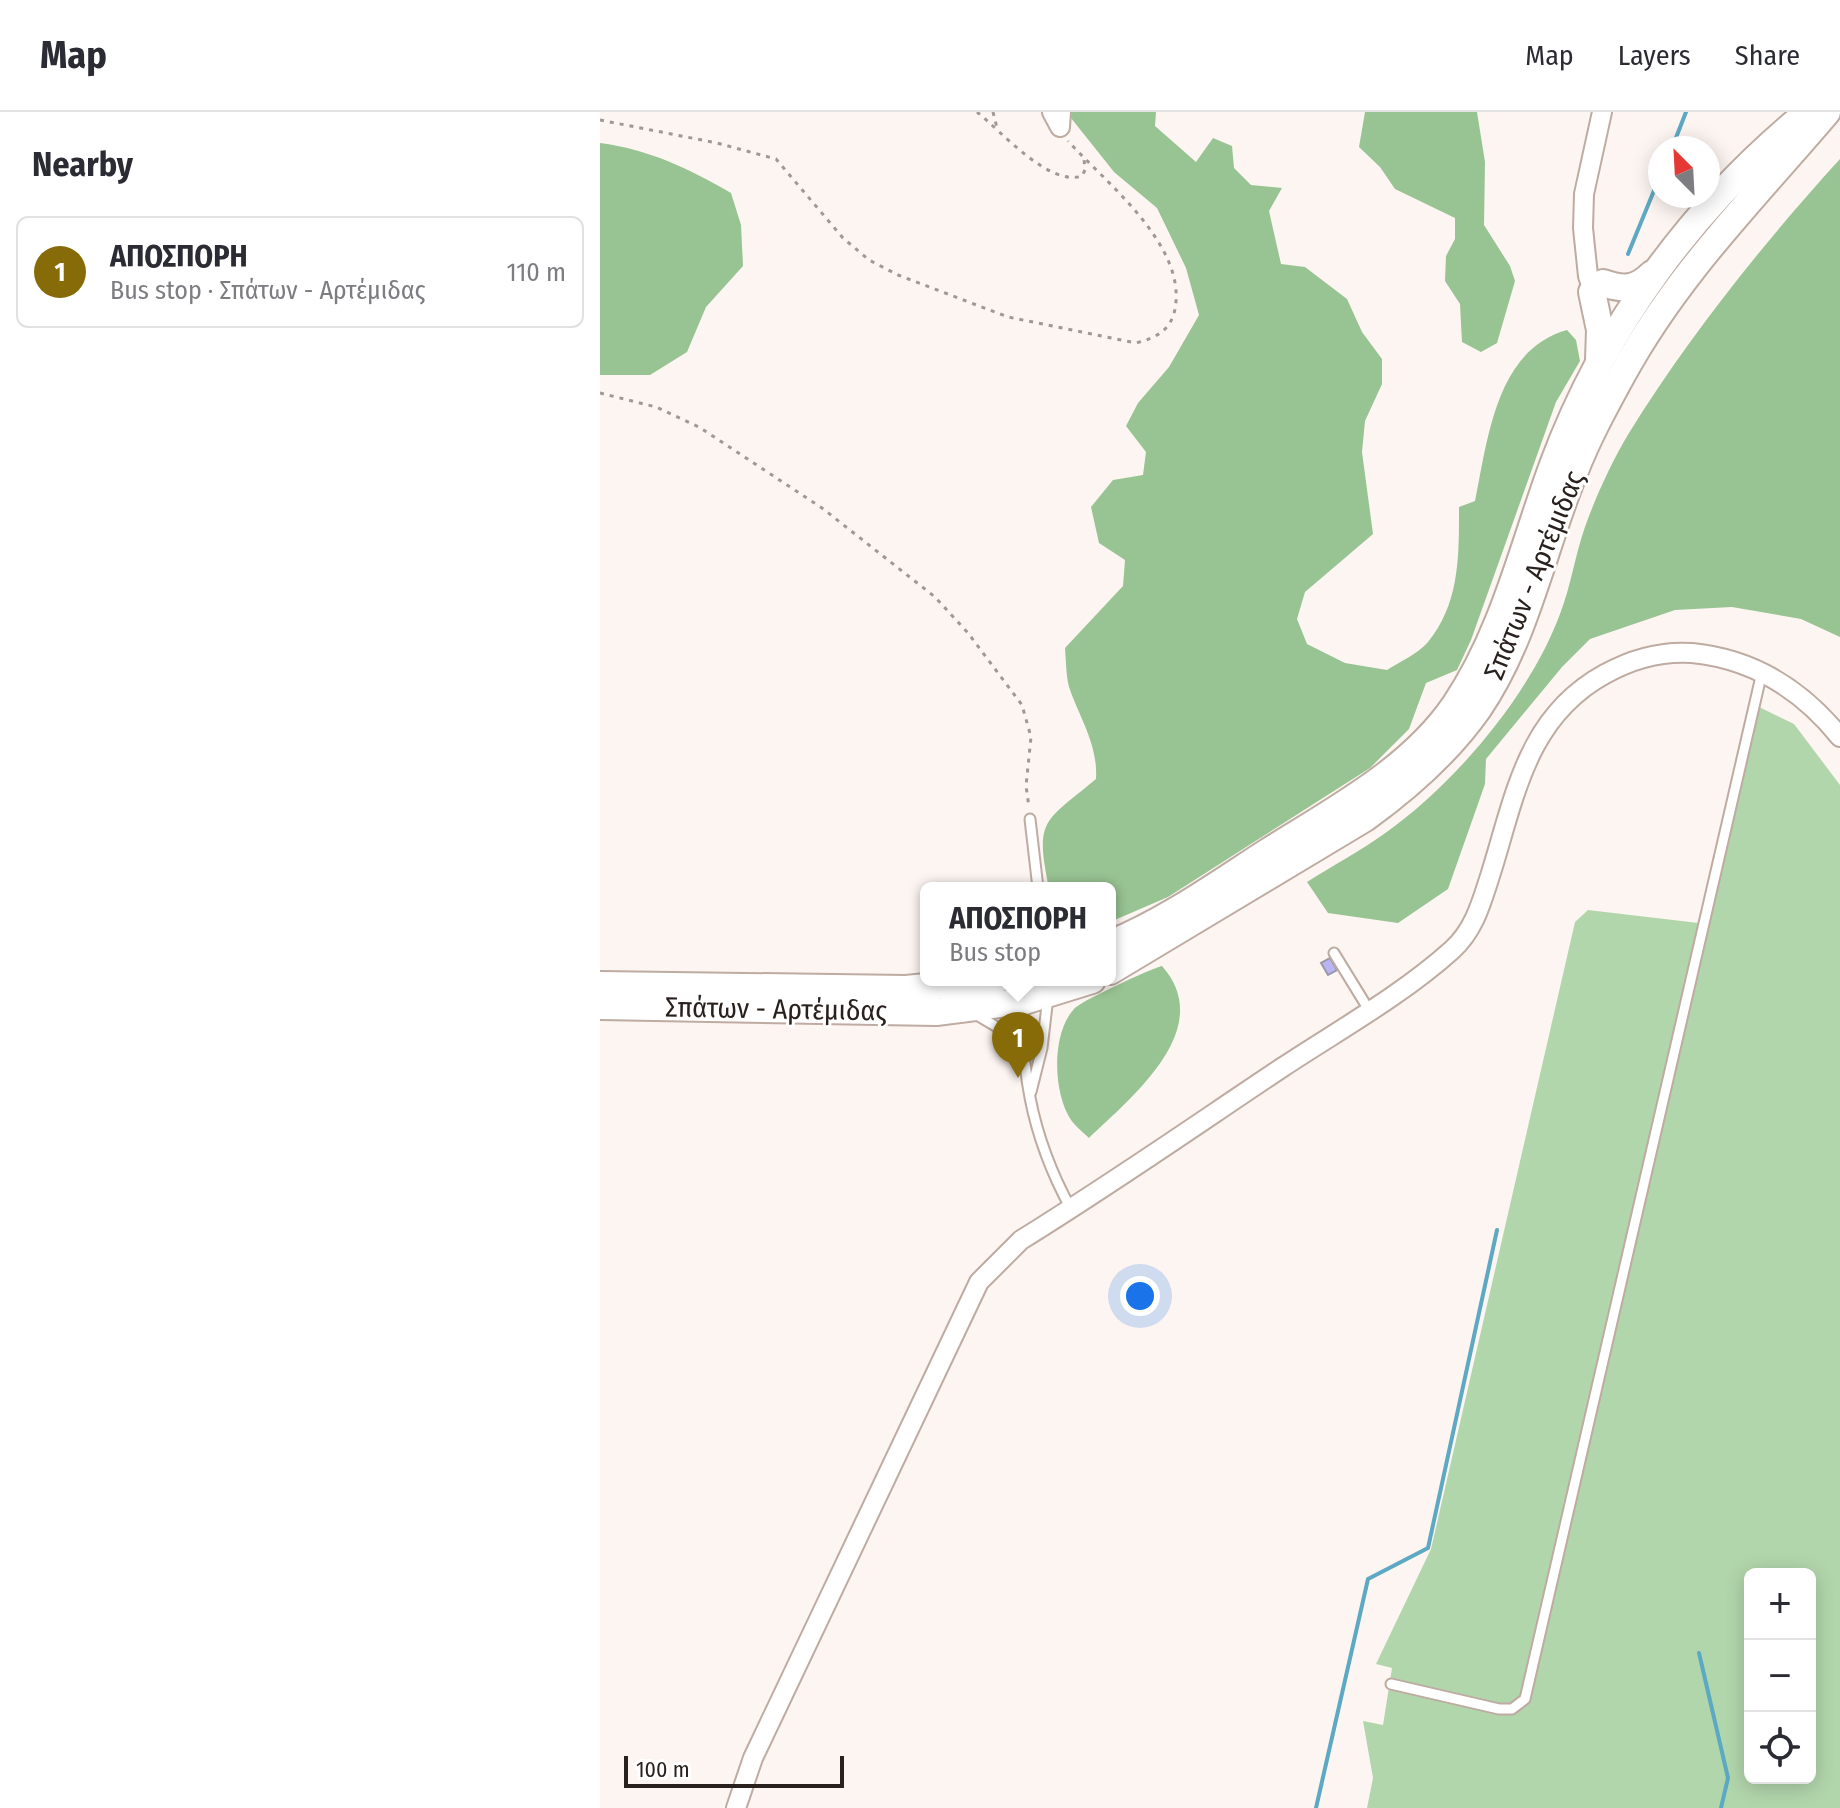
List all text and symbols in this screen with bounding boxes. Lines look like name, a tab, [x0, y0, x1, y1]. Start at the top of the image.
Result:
text: Map	[40, 32, 107, 78]
text: Map	[1525, 39, 1574, 72]
text: Layers	[1618, 39, 1691, 72]
text: Share	[1735, 39, 1800, 72]
north arrow	[1648, 136, 1720, 208]
text: Nearby	[32, 144, 133, 185]
text: ΑΠΟΣΠΟΡΗ	[110, 239, 248, 275]
text: 1	[55, 257, 66, 288]
text: 110 m	[506, 257, 566, 288]
text: Bus stop · Σπάτων - Αρτέμιδας	[110, 275, 425, 306]
street label: Σπάτων - Αρτέμιδας	[1477, 466, 1591, 684]
popup	[920, 882, 1116, 986]
text: ΑΠΟΣΠΟΡΗ	[949, 901, 1087, 937]
text: Bus stop	[949, 937, 1041, 968]
street label: Σπάτων - Αρτέμιδας	[665, 991, 887, 1027]
pin: 1	[992, 1012, 1044, 1078]
your location	[1120, 1276, 1160, 1316]
map controls	[1744, 1568, 1816, 1784]
button: +	[1744, 1568, 1816, 1640]
button: −	[1744, 1640, 1816, 1712]
button: locate	[1744, 1712, 1816, 1784]
scale bar	[624, 1752, 844, 1788]
text: 100 m	[636, 1756, 690, 1783]

